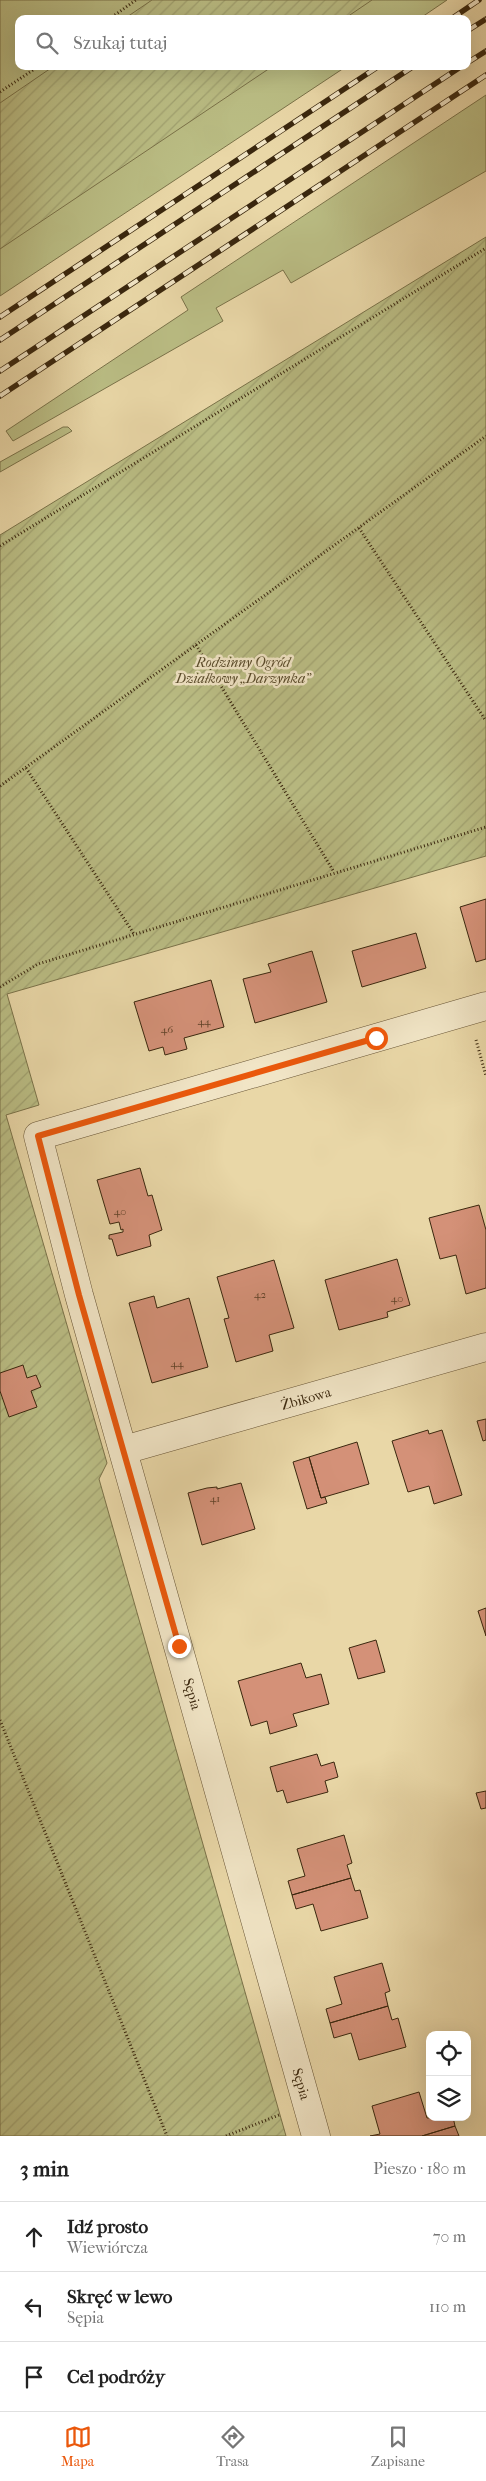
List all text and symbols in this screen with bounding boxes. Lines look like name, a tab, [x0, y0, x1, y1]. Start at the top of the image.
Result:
search box	[15, 15, 471, 70]
icon: search	[33, 29, 61, 57]
text: Szukaj tutaj	[73, 32, 167, 54]
park label: Rodzinny Ogród Działkowy „Darzynka”	[175, 654, 312, 687]
house number: 44	[197, 1015, 211, 1028]
house number: 46	[161, 1023, 173, 1036]
route start	[365, 1027, 388, 1050]
house number: 40	[114, 1205, 126, 1218]
house number: 42	[254, 1288, 266, 1301]
house number: 40	[391, 1292, 403, 1305]
house number: 44	[170, 1357, 184, 1370]
street label: Żbikowa	[279, 1383, 333, 1413]
house number: 41	[210, 1492, 220, 1505]
route end	[168, 1635, 191, 1658]
street label: Sępia	[179, 1676, 205, 1712]
map controls	[426, 2031, 471, 2121]
button: locate	[426, 2031, 471, 2076]
street label: Sępia	[288, 2066, 314, 2102]
button: layers	[426, 2076, 471, 2121]
text: 3 min	[20, 2157, 69, 2181]
text: Pieszo · 180 m	[373, 2159, 466, 2178]
text: Idź prosto	[67, 2216, 148, 2238]
icon: ahead	[20, 2223, 48, 2251]
text: 70 m	[433, 2227, 466, 2246]
text: Wiewiórcza	[67, 2238, 148, 2257]
text: Skręć w lewo	[67, 2286, 173, 2308]
icon: left	[20, 2293, 48, 2321]
text: 110 m	[429, 2297, 466, 2316]
text: Sępia	[67, 2308, 104, 2327]
icon: arrive	[20, 2363, 48, 2391]
text: Cel podróży	[67, 2366, 165, 2388]
tab: Mapa	[61, 2423, 94, 2470]
tab: Trasa	[216, 2423, 249, 2470]
tab: Zapisane	[371, 2423, 425, 2470]

